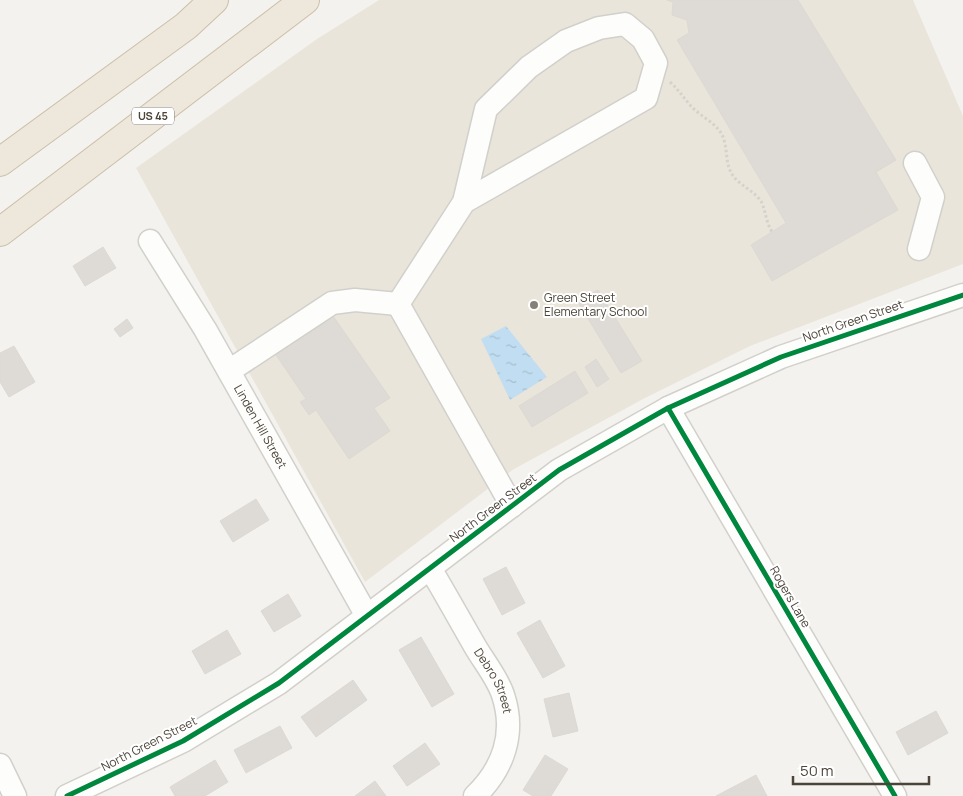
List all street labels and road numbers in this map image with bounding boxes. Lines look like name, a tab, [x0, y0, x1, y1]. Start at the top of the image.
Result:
road number: US 45	[132, 108, 174, 124]
street label: North Green Street	[800, 295, 906, 346]
street label: Linden Hill Street	[230, 381, 291, 472]
street label: North Green Street	[446, 469, 540, 546]
street label: Rogers Lane	[766, 563, 815, 631]
street label: Debro Street	[470, 645, 516, 715]
street label: North Green Street	[98, 712, 200, 775]

